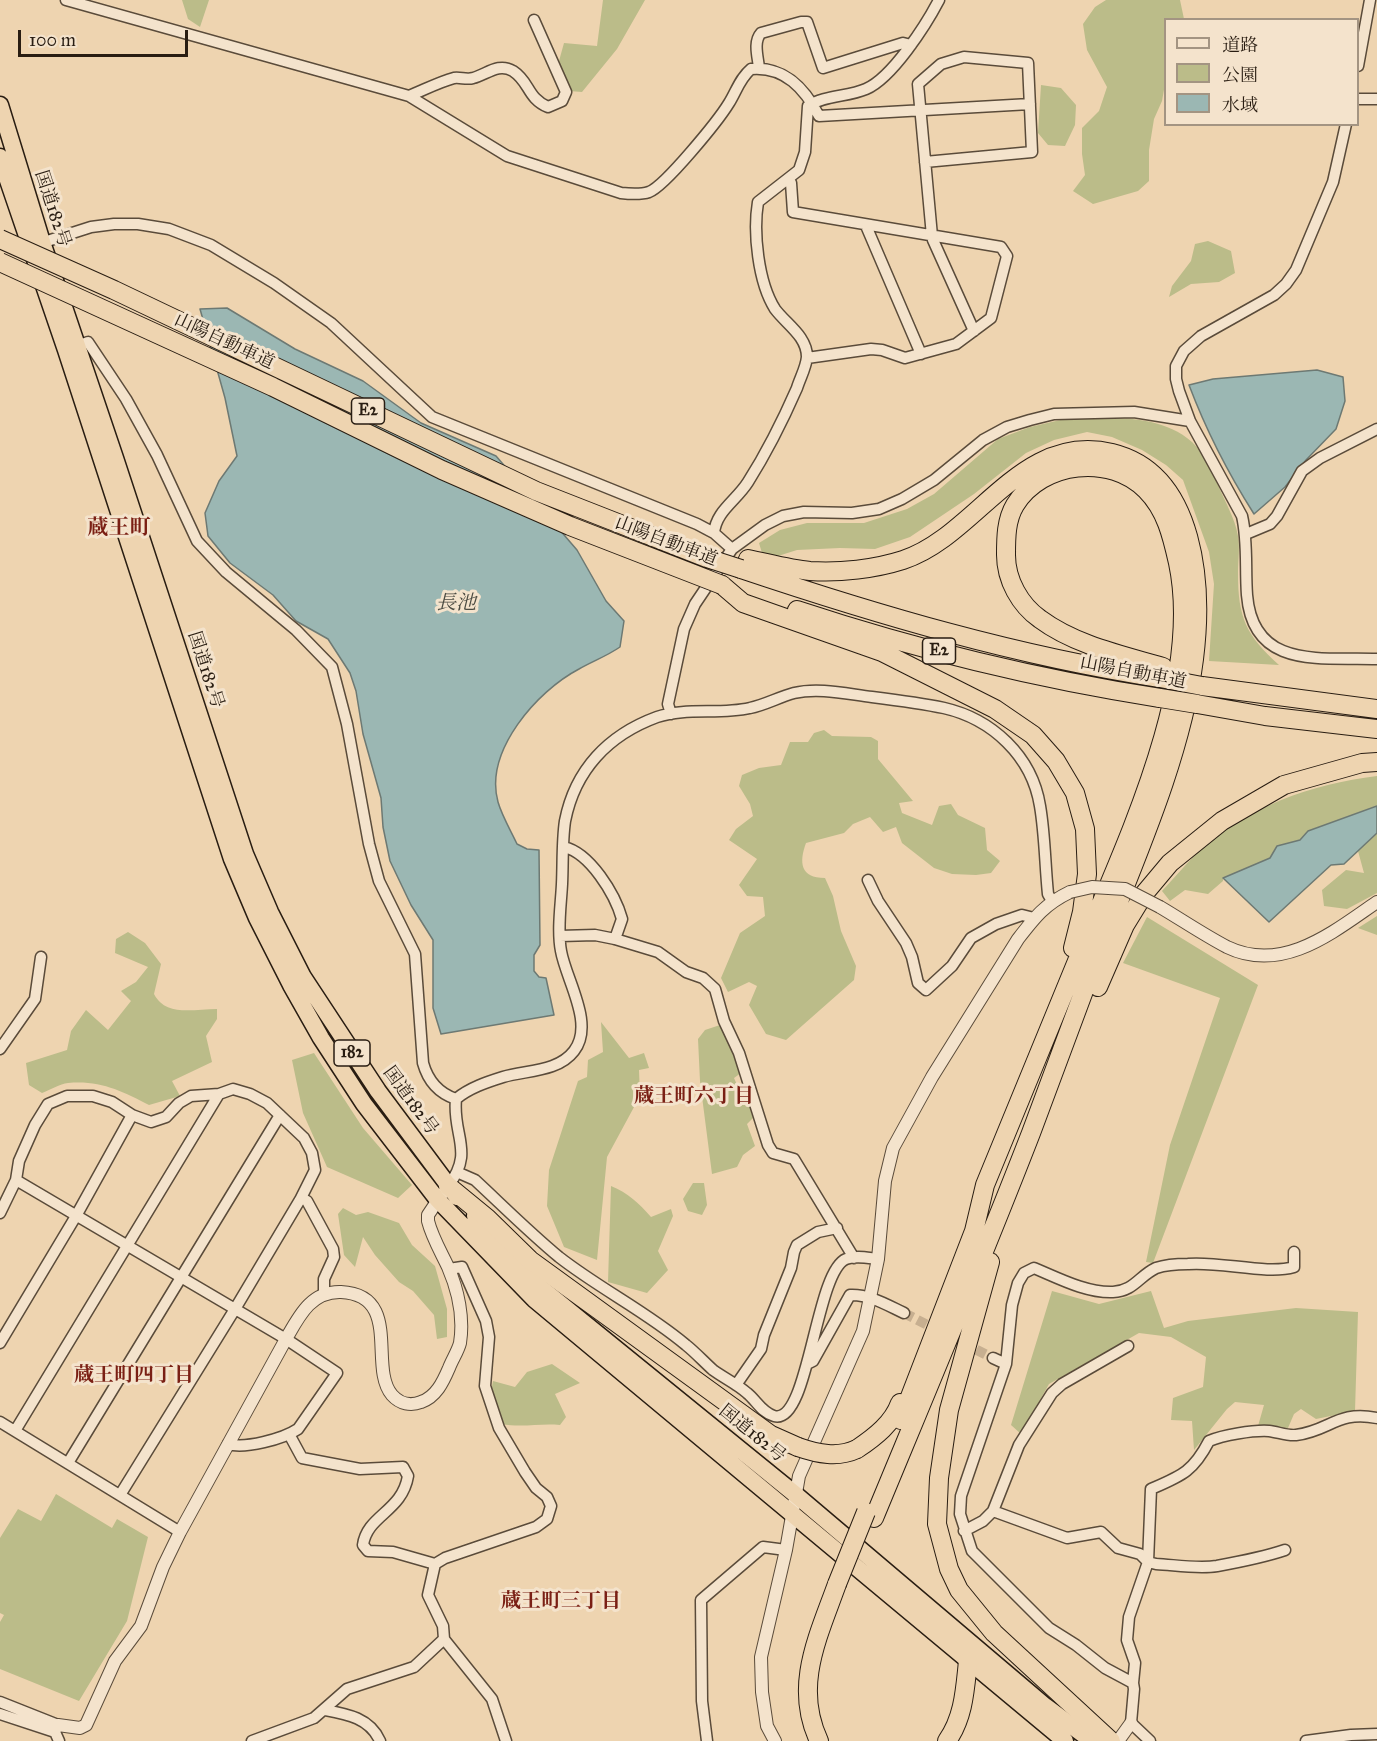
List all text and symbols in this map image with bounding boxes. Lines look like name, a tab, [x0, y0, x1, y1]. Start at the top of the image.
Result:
scale bar	[21, 18, 190, 56]
legend	[1164, 18, 1359, 126]
text: 100 m	[29, 29, 76, 51]
text: 道路	[1222, 34, 1258, 56]
text: 公園	[1222, 64, 1258, 86]
text: 水域	[1222, 94, 1258, 116]
street label: 国道182号	[29, 168, 75, 250]
street label: 山陽自動車道	[170, 309, 278, 375]
road number: E2	[352, 398, 385, 424]
street label: 山陽自動車道	[612, 513, 720, 571]
district label: 蔵王町	[88, 516, 150, 542]
water label: 長池	[436, 592, 476, 616]
street label: 国道182号	[182, 629, 228, 711]
road number: E2	[922, 638, 956, 664]
street label: 山陽自動車道	[1078, 652, 1188, 694]
road number: 182	[334, 1040, 370, 1066]
street label: 国道182号	[378, 1062, 442, 1140]
district label: 蔵王町六丁目	[634, 1085, 754, 1109]
district label: 蔵王町四丁目	[74, 1364, 194, 1388]
street label: 国道182号	[714, 1401, 790, 1467]
district label: 蔵王町三丁目	[501, 1590, 621, 1614]

